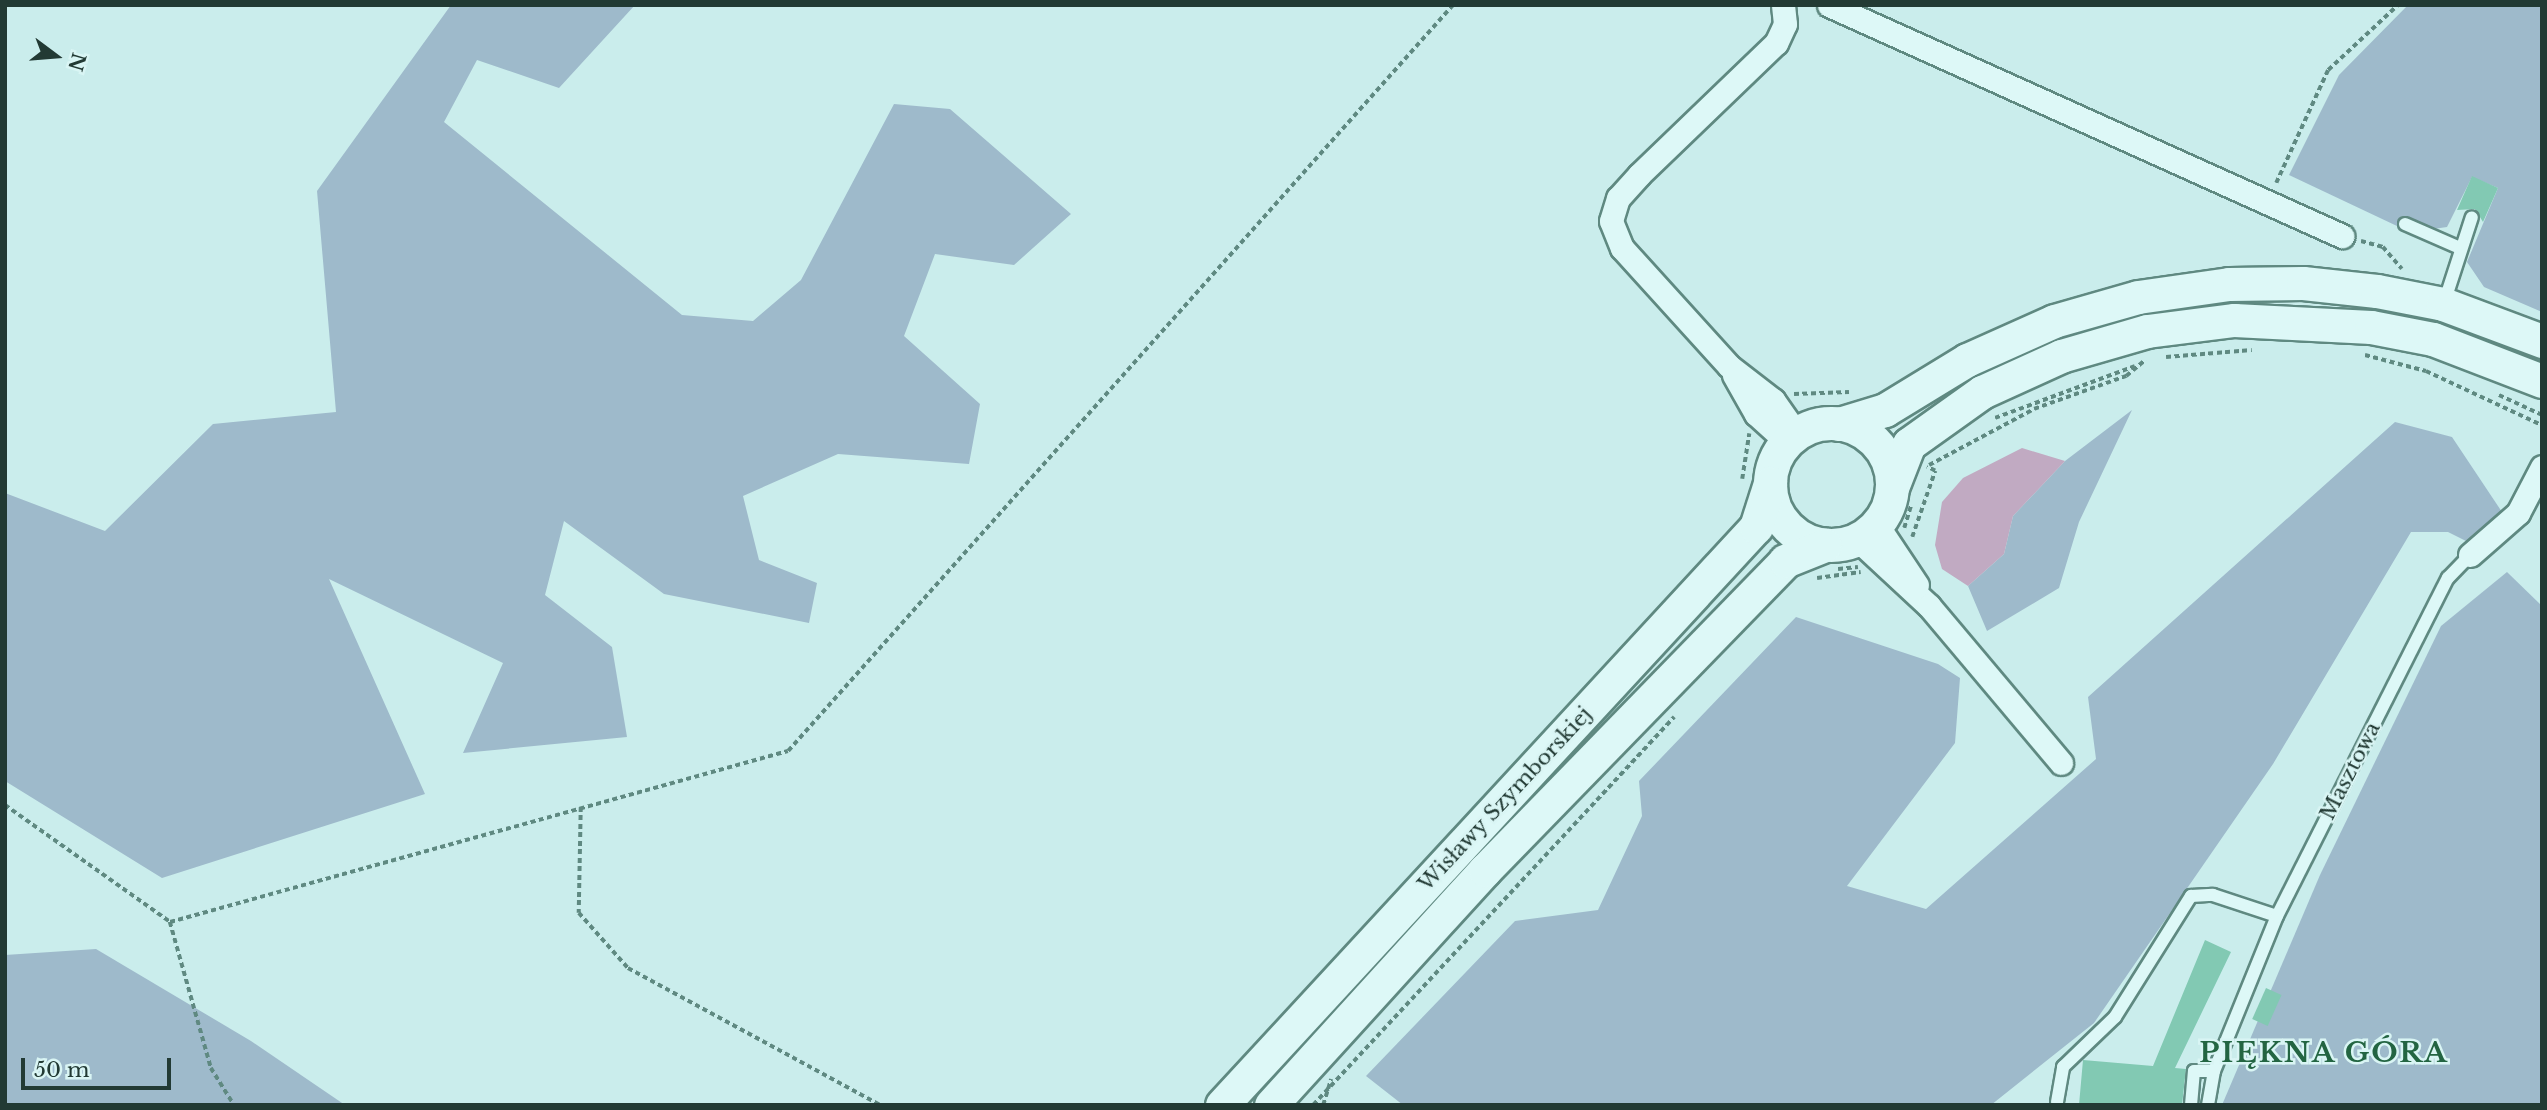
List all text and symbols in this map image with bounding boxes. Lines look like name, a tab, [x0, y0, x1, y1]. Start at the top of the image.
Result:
north arrow	[21, 21, 91, 91]
text: N	[63, 50, 90, 74]
street label: Wisławy Szymborskiej	[1413, 701, 1597, 897]
street label: Masztowa	[2315, 718, 2385, 824]
district label: PIĘKNA GÓRA	[2200, 1036, 2448, 1070]
scale bar	[24, 1044, 175, 1088]
text: 50 m	[34, 1057, 89, 1083]

